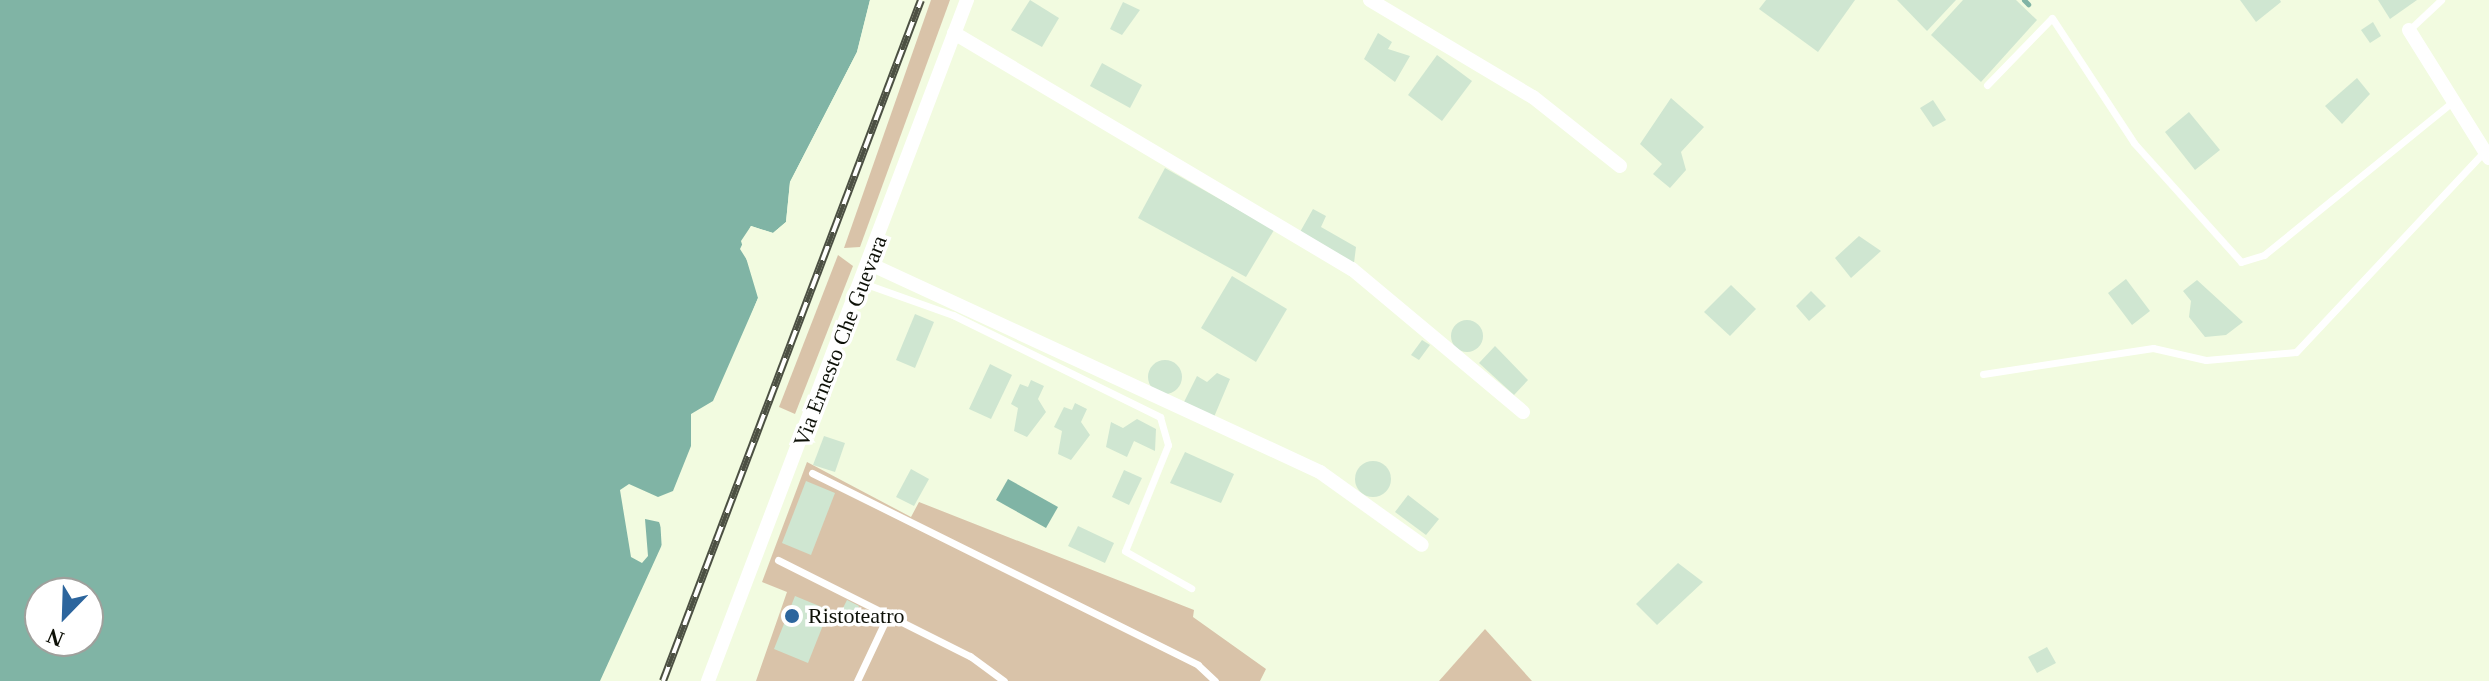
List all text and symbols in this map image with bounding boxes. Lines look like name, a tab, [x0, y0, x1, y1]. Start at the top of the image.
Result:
street label: Via Ernesto Che Guevara	[788, 232, 892, 450]
north arrow	[24, 577, 104, 657]
place label: Ristoteatro	[808, 603, 905, 629]
marker: Ristoteatro	[783, 607, 801, 625]
text: N	[43, 623, 67, 652]

